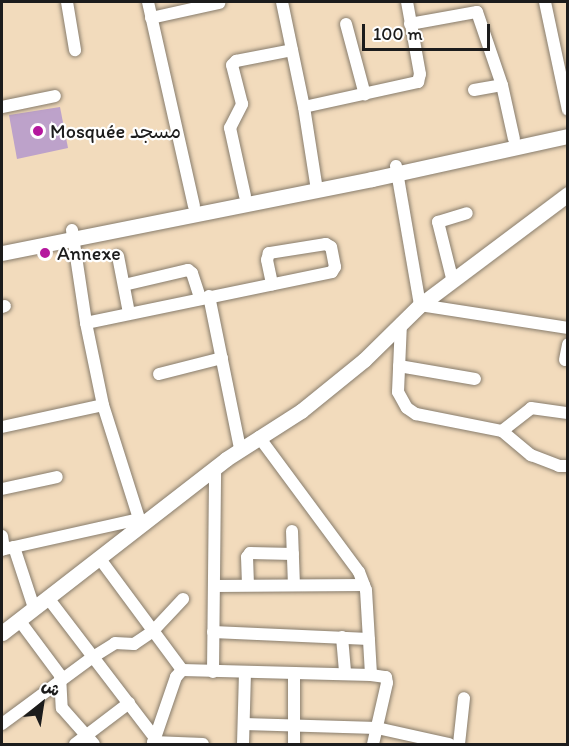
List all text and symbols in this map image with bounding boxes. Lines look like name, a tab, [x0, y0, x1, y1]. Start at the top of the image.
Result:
scale bar	[365, 12, 492, 50]
text: 100 m	[373, 23, 423, 45]
place label: Mosquée مسجد	[50, 119, 181, 143]
marker: Mosquée مسجد	[31, 124, 45, 138]
place label: Annexe	[57, 241, 121, 265]
marker: Annexe	[38, 246, 52, 260]
north arrow	[12, 674, 72, 734]
text: ش	[39, 675, 64, 701]

